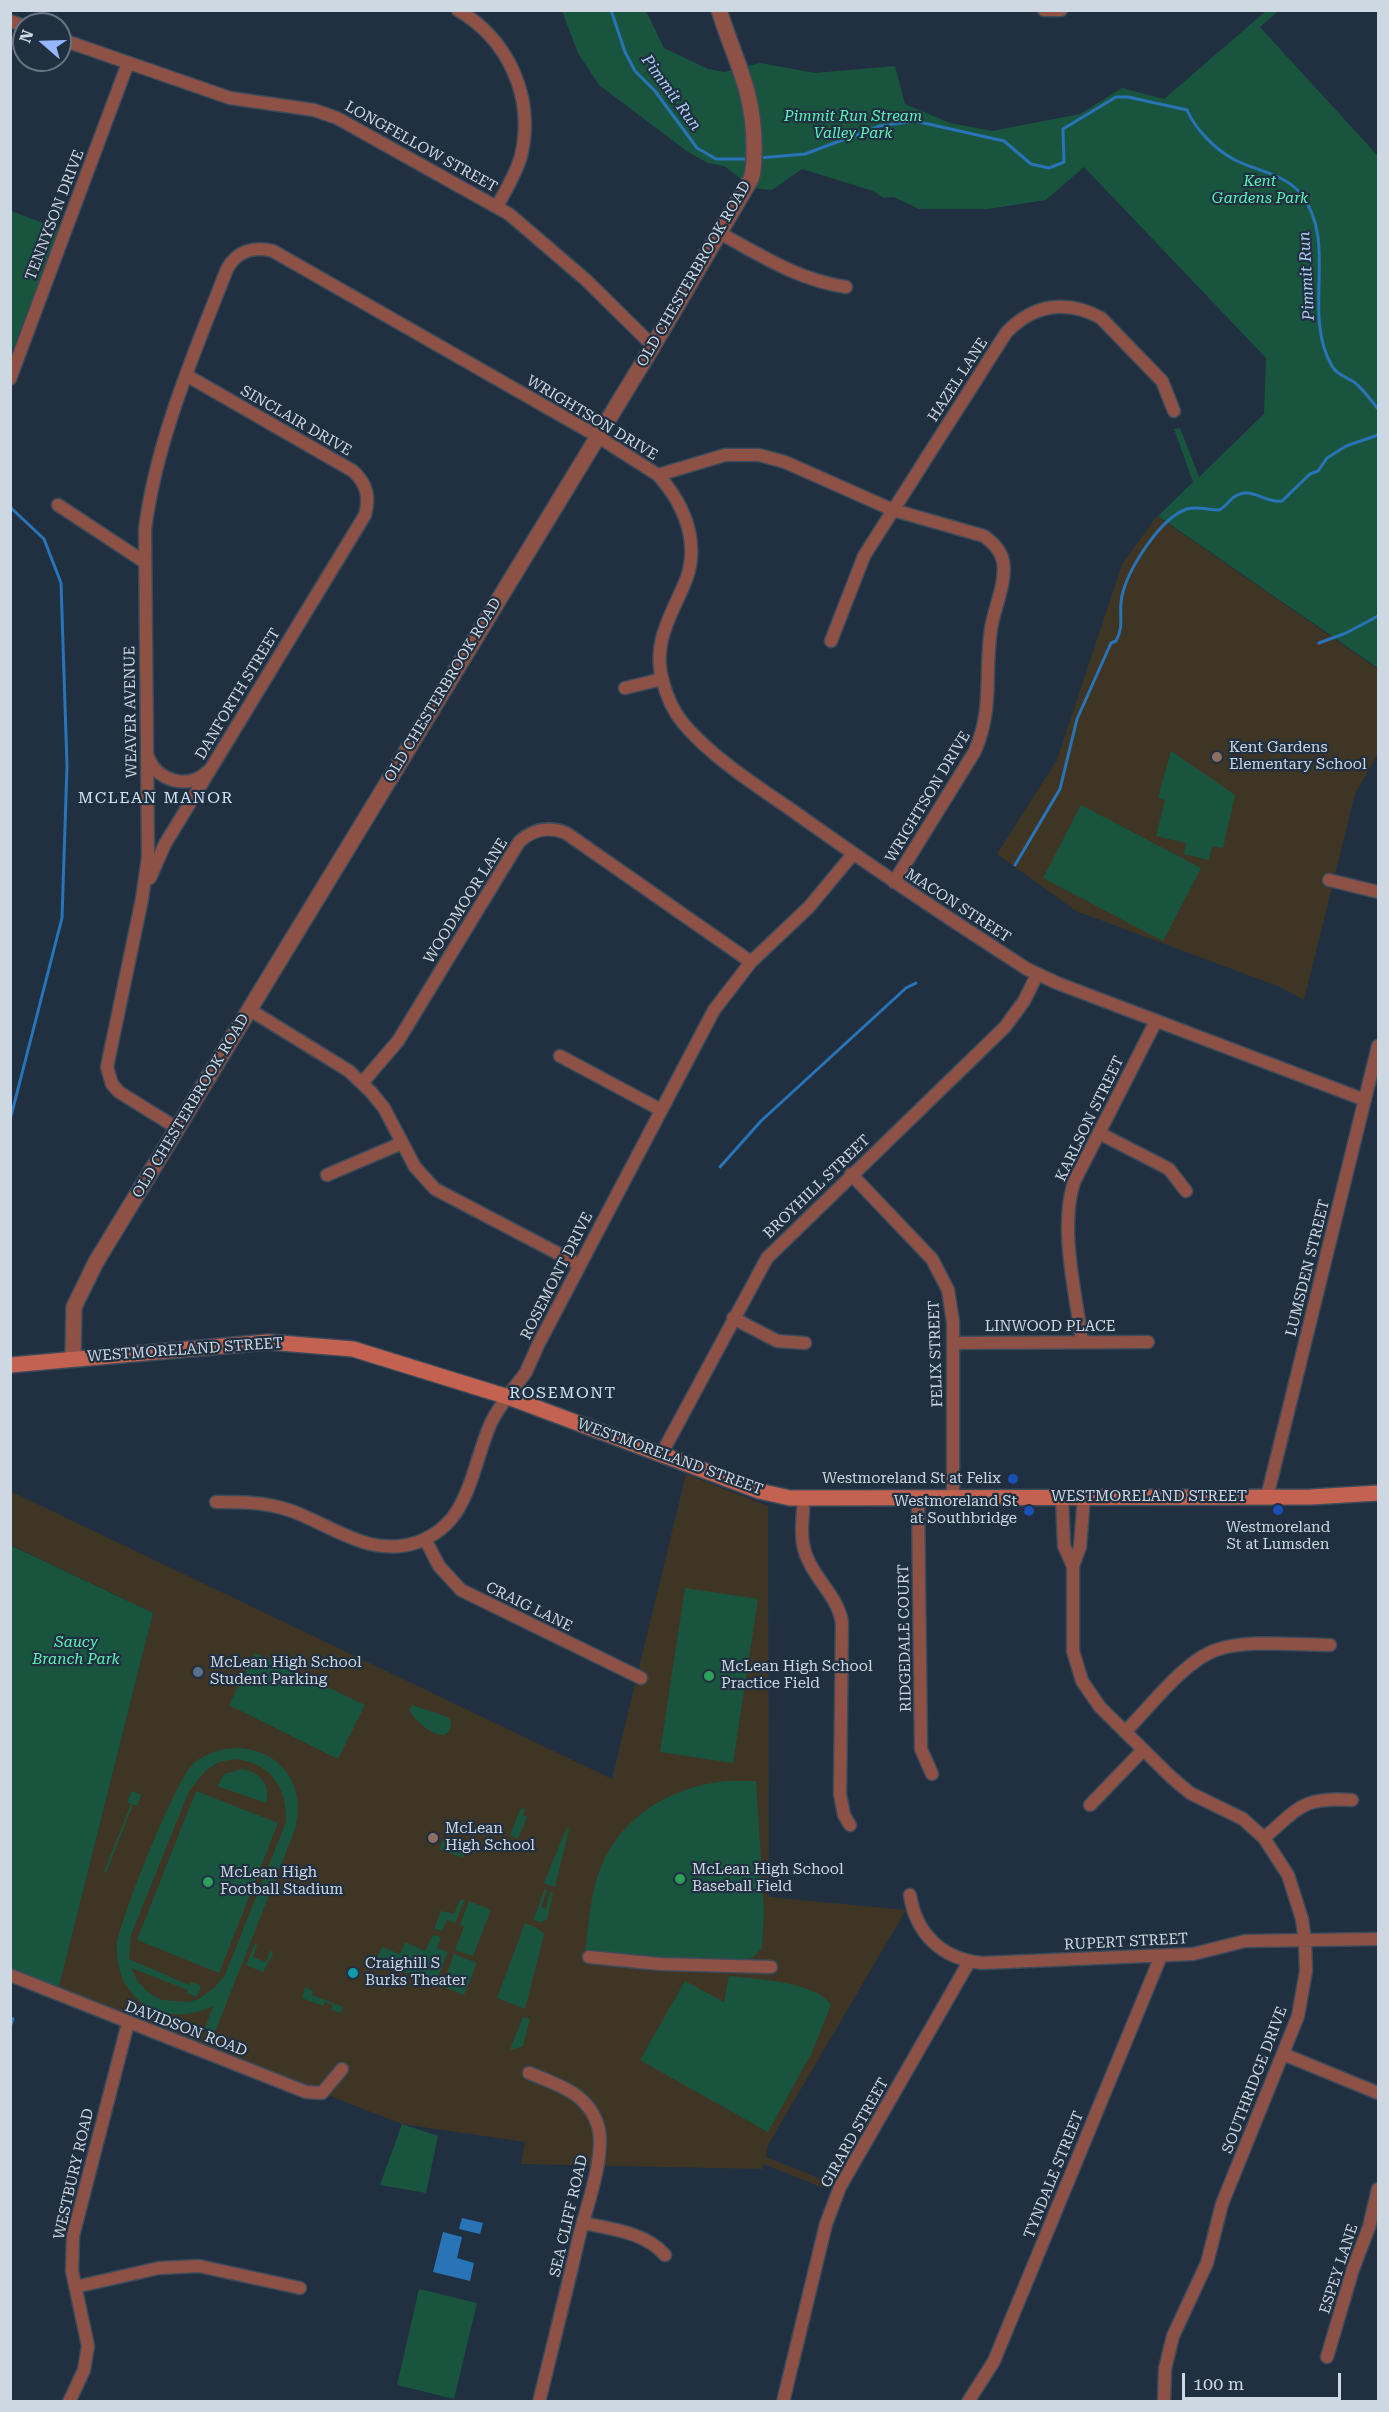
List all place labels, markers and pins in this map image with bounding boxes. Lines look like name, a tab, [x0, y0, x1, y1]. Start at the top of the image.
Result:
place label: Kent Gardens Elementary School	[1229, 739, 1367, 774]
marker: Kent Gardens Elementary School	[1210, 750, 1224, 764]
place label: Westmoreland St at Felix	[822, 1470, 1001, 1488]
marker: Westmoreland St at Felix	[1006, 1472, 1020, 1486]
place label: Westmoreland St at Southbridge	[894, 1493, 1017, 1528]
marker: Westmoreland St at Lumsden	[1271, 1503, 1285, 1517]
marker: Westmoreland St at Southbridge	[1022, 1504, 1036, 1518]
place label: Westmoreland St at Lumsden	[1226, 1519, 1330, 1554]
place label: McLean High School Student Parking	[210, 1654, 362, 1689]
place label: McLean High School Practice Field	[721, 1658, 873, 1693]
marker: McLean High School Student Parking	[191, 1665, 205, 1679]
marker: McLean High School Practice Field	[702, 1669, 716, 1683]
place label: McLean High School	[445, 1820, 535, 1855]
marker: McLean High School	[426, 1831, 440, 1845]
place label: McLean High School Baseball Field	[692, 1861, 844, 1896]
place label: McLean High Football Stadium	[220, 1864, 343, 1899]
marker: McLean High School Baseball Field	[673, 1872, 687, 1886]
marker: McLean High Football Stadium	[201, 1875, 215, 1889]
place label: Craighill S Burks Theater	[365, 1955, 466, 1990]
marker: Craighill S Burks Theater	[346, 1966, 360, 1980]

